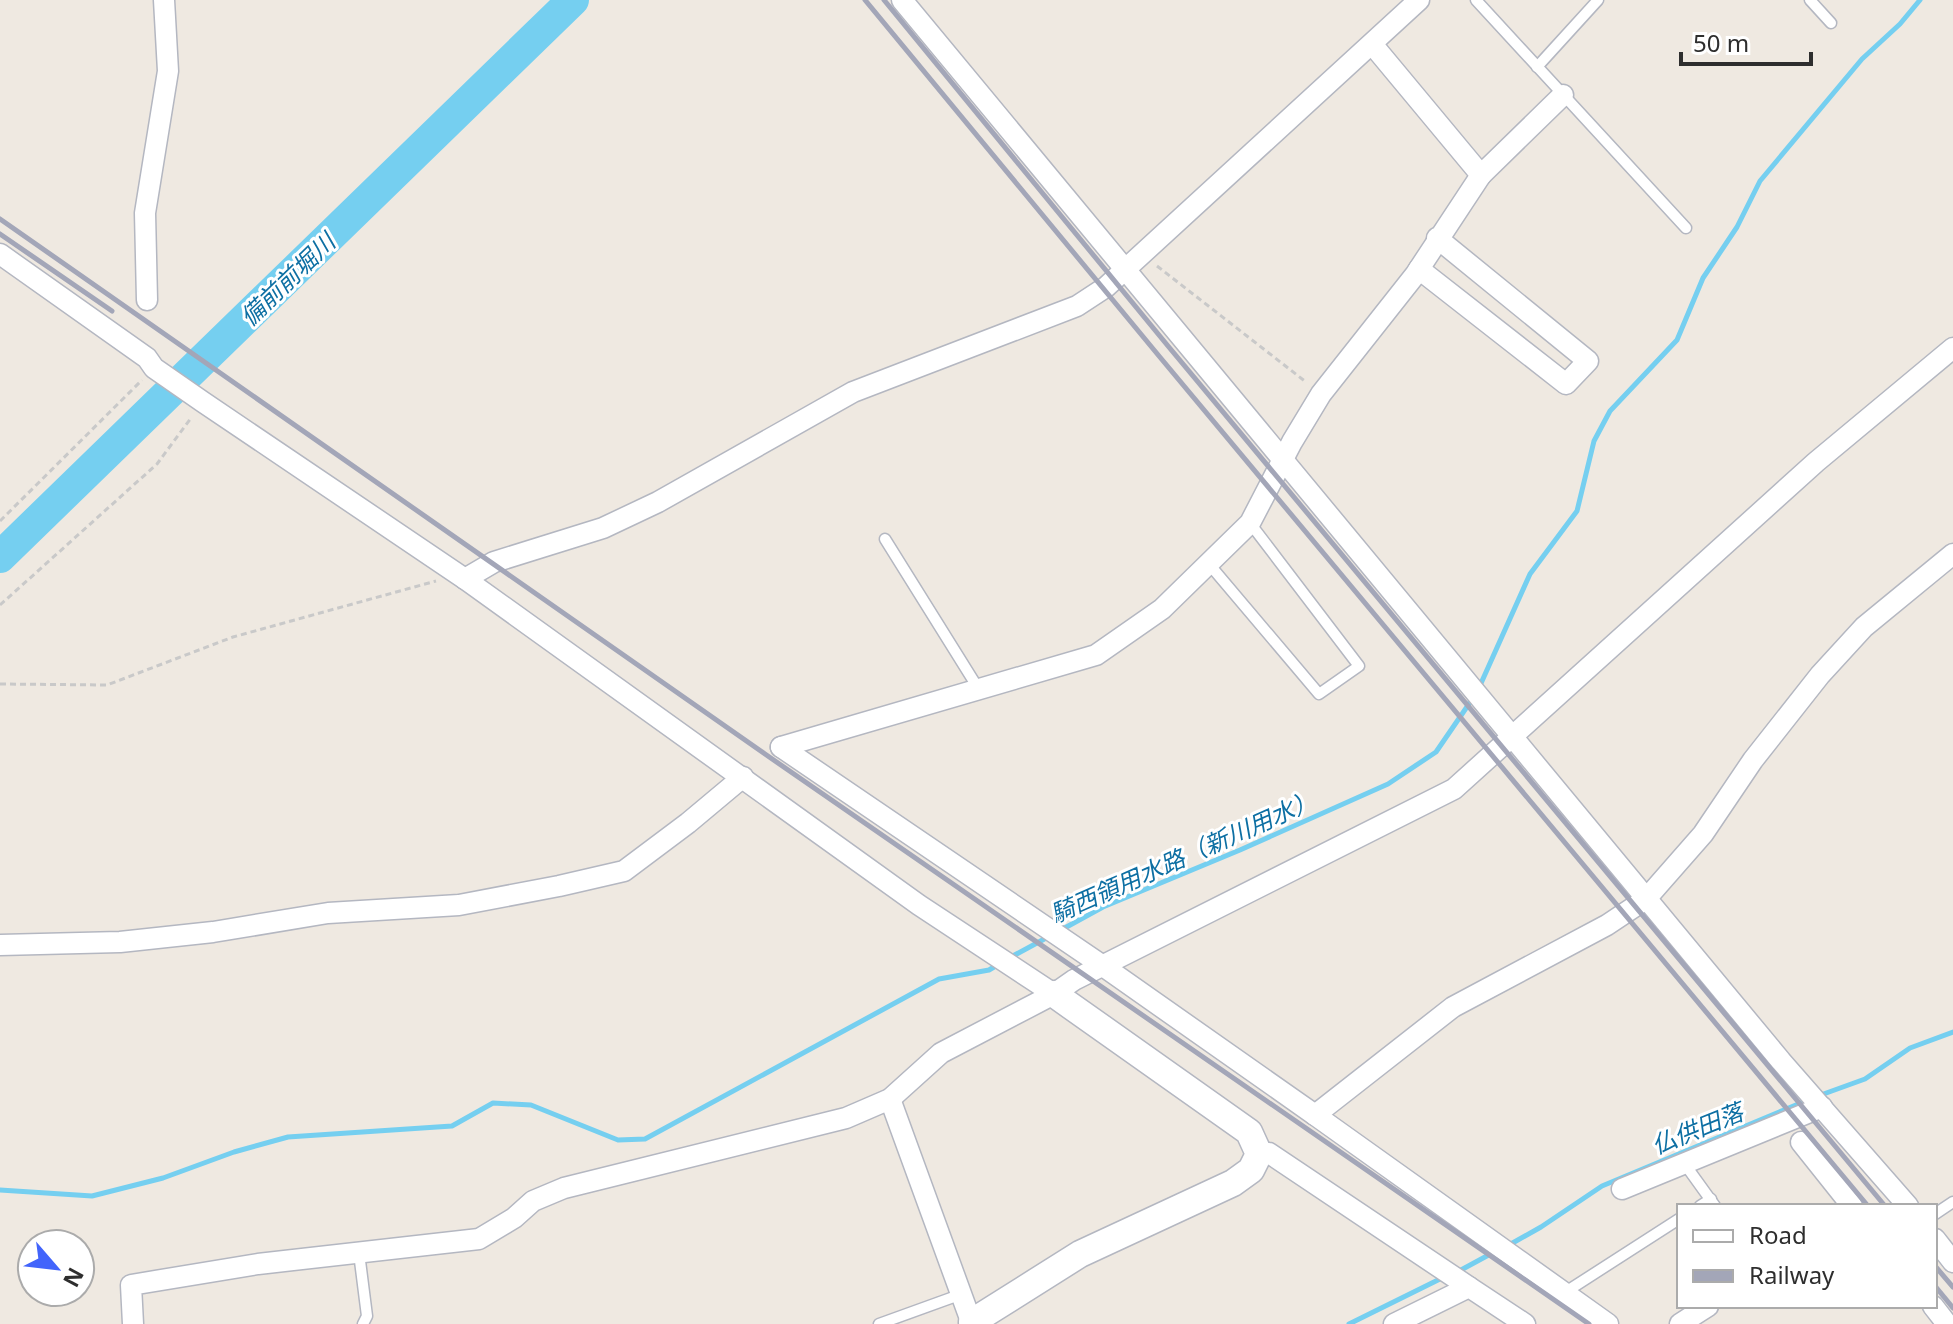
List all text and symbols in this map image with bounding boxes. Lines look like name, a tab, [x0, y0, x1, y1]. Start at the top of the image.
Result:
scale bar	[1681, 16, 1811, 66]
text: 50 m	[1693, 26, 1749, 59]
water label: 備前前堀川	[232, 223, 344, 333]
water label: 騎西領用水路（新川用水）	[1045, 782, 1321, 930]
water label: 仏供田落	[1646, 1093, 1751, 1161]
legend	[1677, 1204, 1937, 1308]
text: Road	[1749, 1218, 1807, 1251]
north arrow	[16, 1228, 96, 1308]
text: Railway	[1749, 1258, 1835, 1291]
text: N	[57, 1263, 92, 1293]

